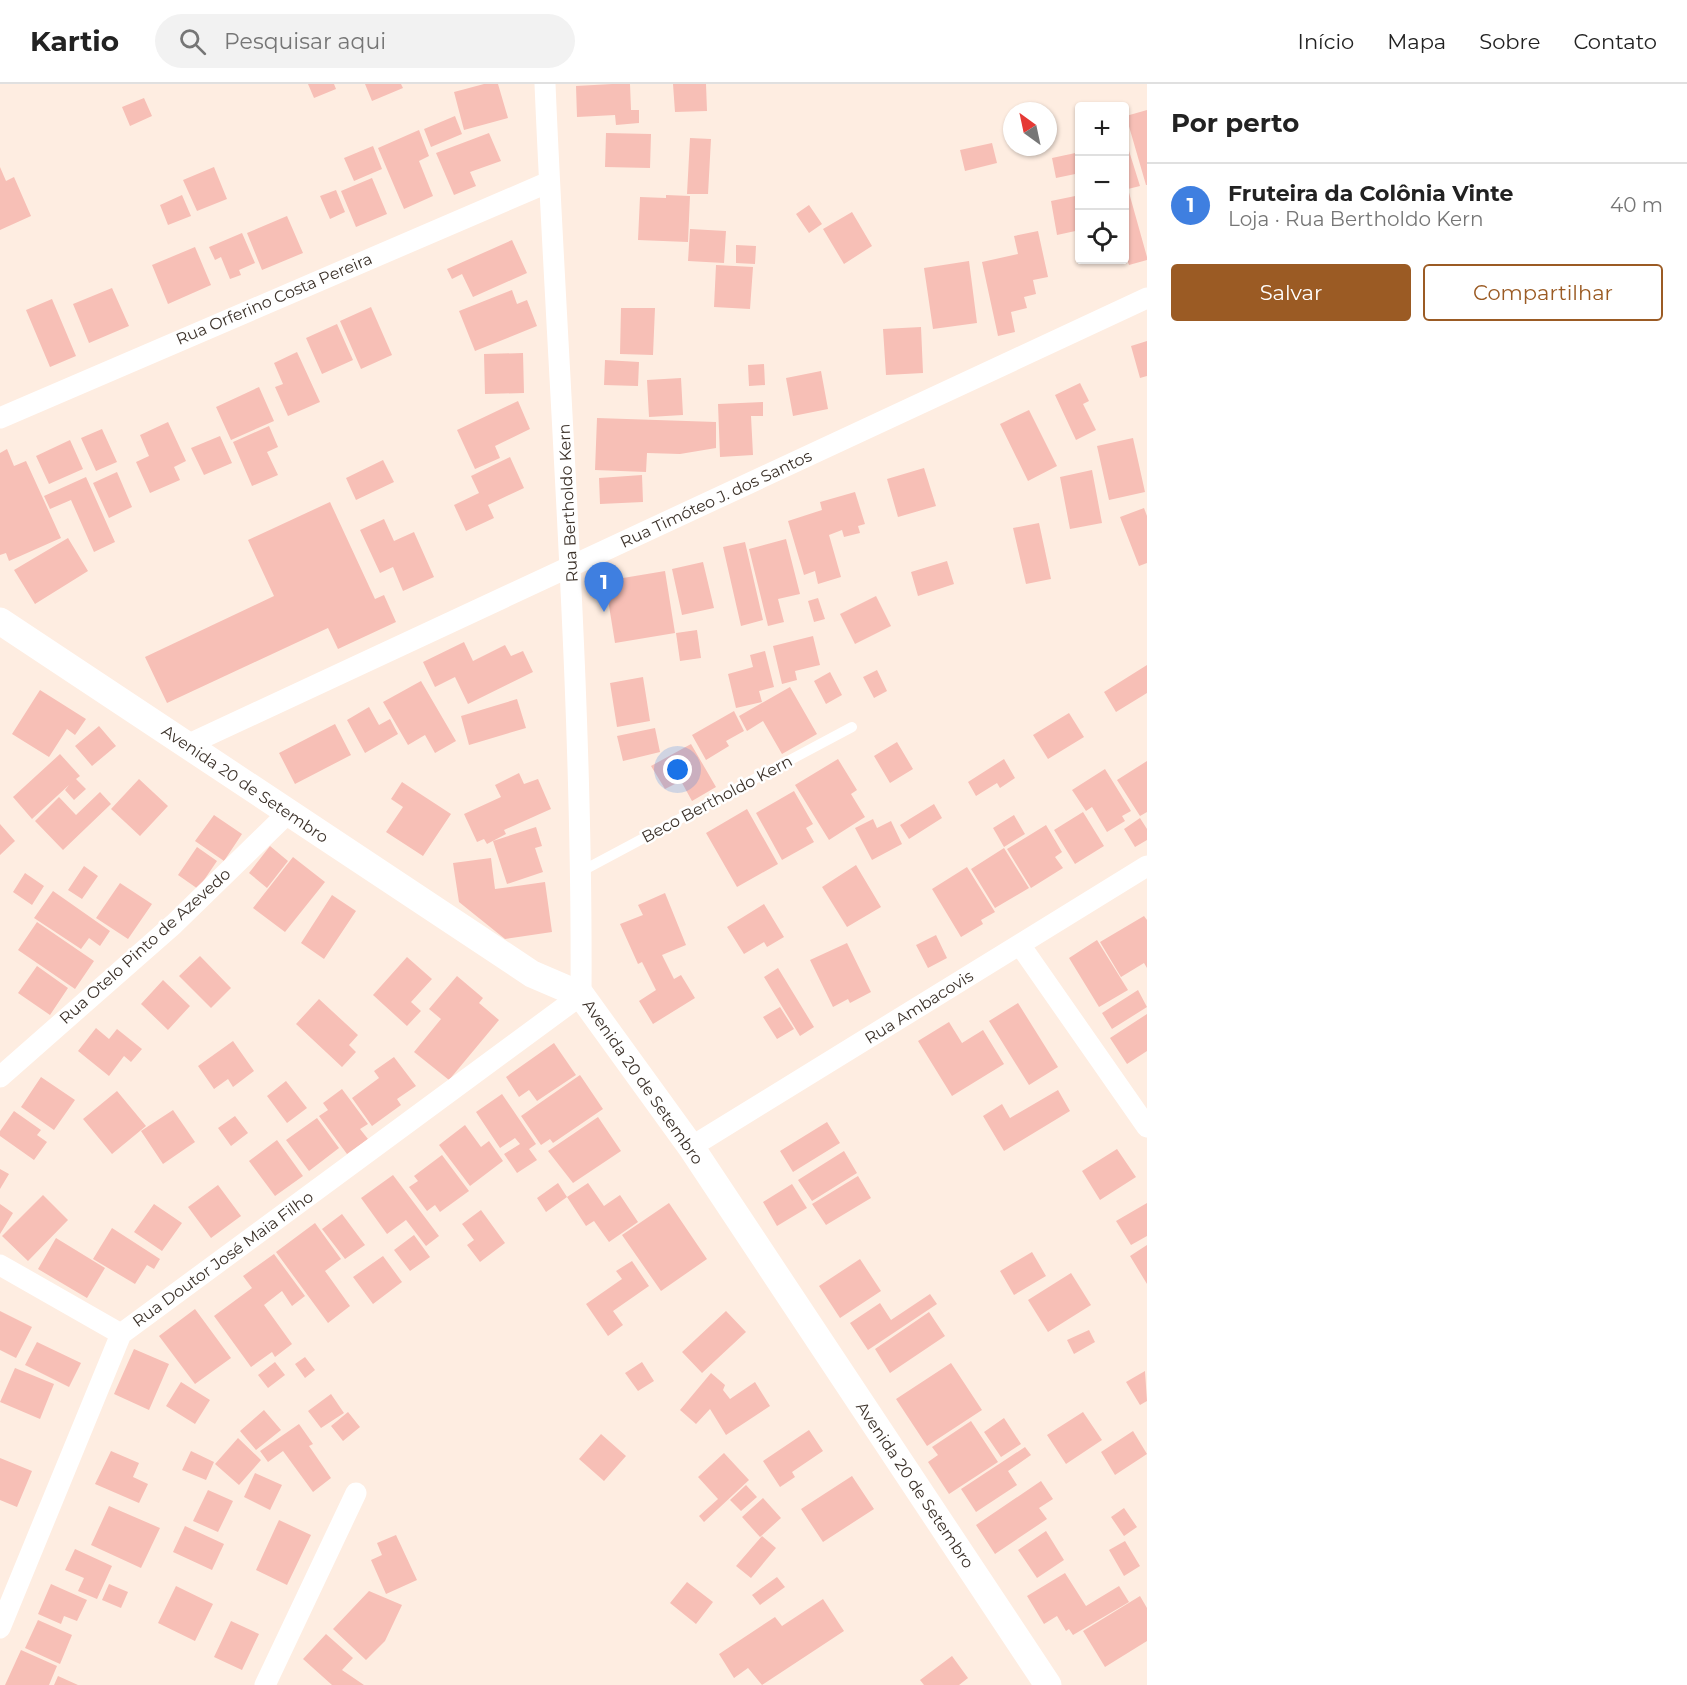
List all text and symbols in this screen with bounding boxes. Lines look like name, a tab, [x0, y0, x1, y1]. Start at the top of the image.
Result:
search box	[155, 14, 575, 68]
text: Kartio	[30, 24, 119, 58]
icon: search	[176, 25, 209, 58]
text: Pesquisar aqui	[224, 28, 386, 55]
text: Início	[1298, 29, 1354, 54]
text: Mapa	[1387, 29, 1446, 54]
text: Sobre	[1479, 29, 1540, 54]
text: Contato	[1573, 29, 1657, 54]
north arrow	[1003, 102, 1057, 156]
map controls	[1075, 102, 1129, 264]
button: +	[1075, 102, 1129, 156]
text: Por perto	[1171, 107, 1299, 139]
button: −	[1075, 156, 1129, 210]
text: Fruteira da Colônia Vinte	[1228, 180, 1513, 207]
text: 1	[1187, 193, 1194, 217]
text: 40 m	[1610, 193, 1663, 217]
text: Loja · Rua Bertholdo Kern	[1228, 207, 1483, 231]
button: locate	[1075, 210, 1129, 264]
street label: Rua Orferino Costa Pereira	[173, 249, 375, 349]
button: Salvar	[1171, 264, 1411, 321]
button: Compartilhar	[1423, 264, 1663, 321]
street label: Rua Bertholdo Kern	[554, 423, 582, 583]
street label: Rua Timóteo J. dos Santos	[617, 446, 815, 552]
pin: 1	[584, 562, 624, 612]
street label: Avenida 20 de Setembro	[158, 721, 332, 847]
street label: Beco Bertholdo Kern	[639, 751, 795, 847]
your location	[663, 755, 692, 784]
street label: Rua Otelo Pinto de Azevedo	[56, 864, 234, 1028]
street label: Rua Ambacovis	[861, 966, 977, 1048]
street label: Avenida 20 de Setembro	[579, 996, 707, 1168]
street label: Rua Doutor José Maia Filho	[129, 1187, 317, 1331]
street label: Avenida 20 de Setembro	[852, 1398, 978, 1572]

